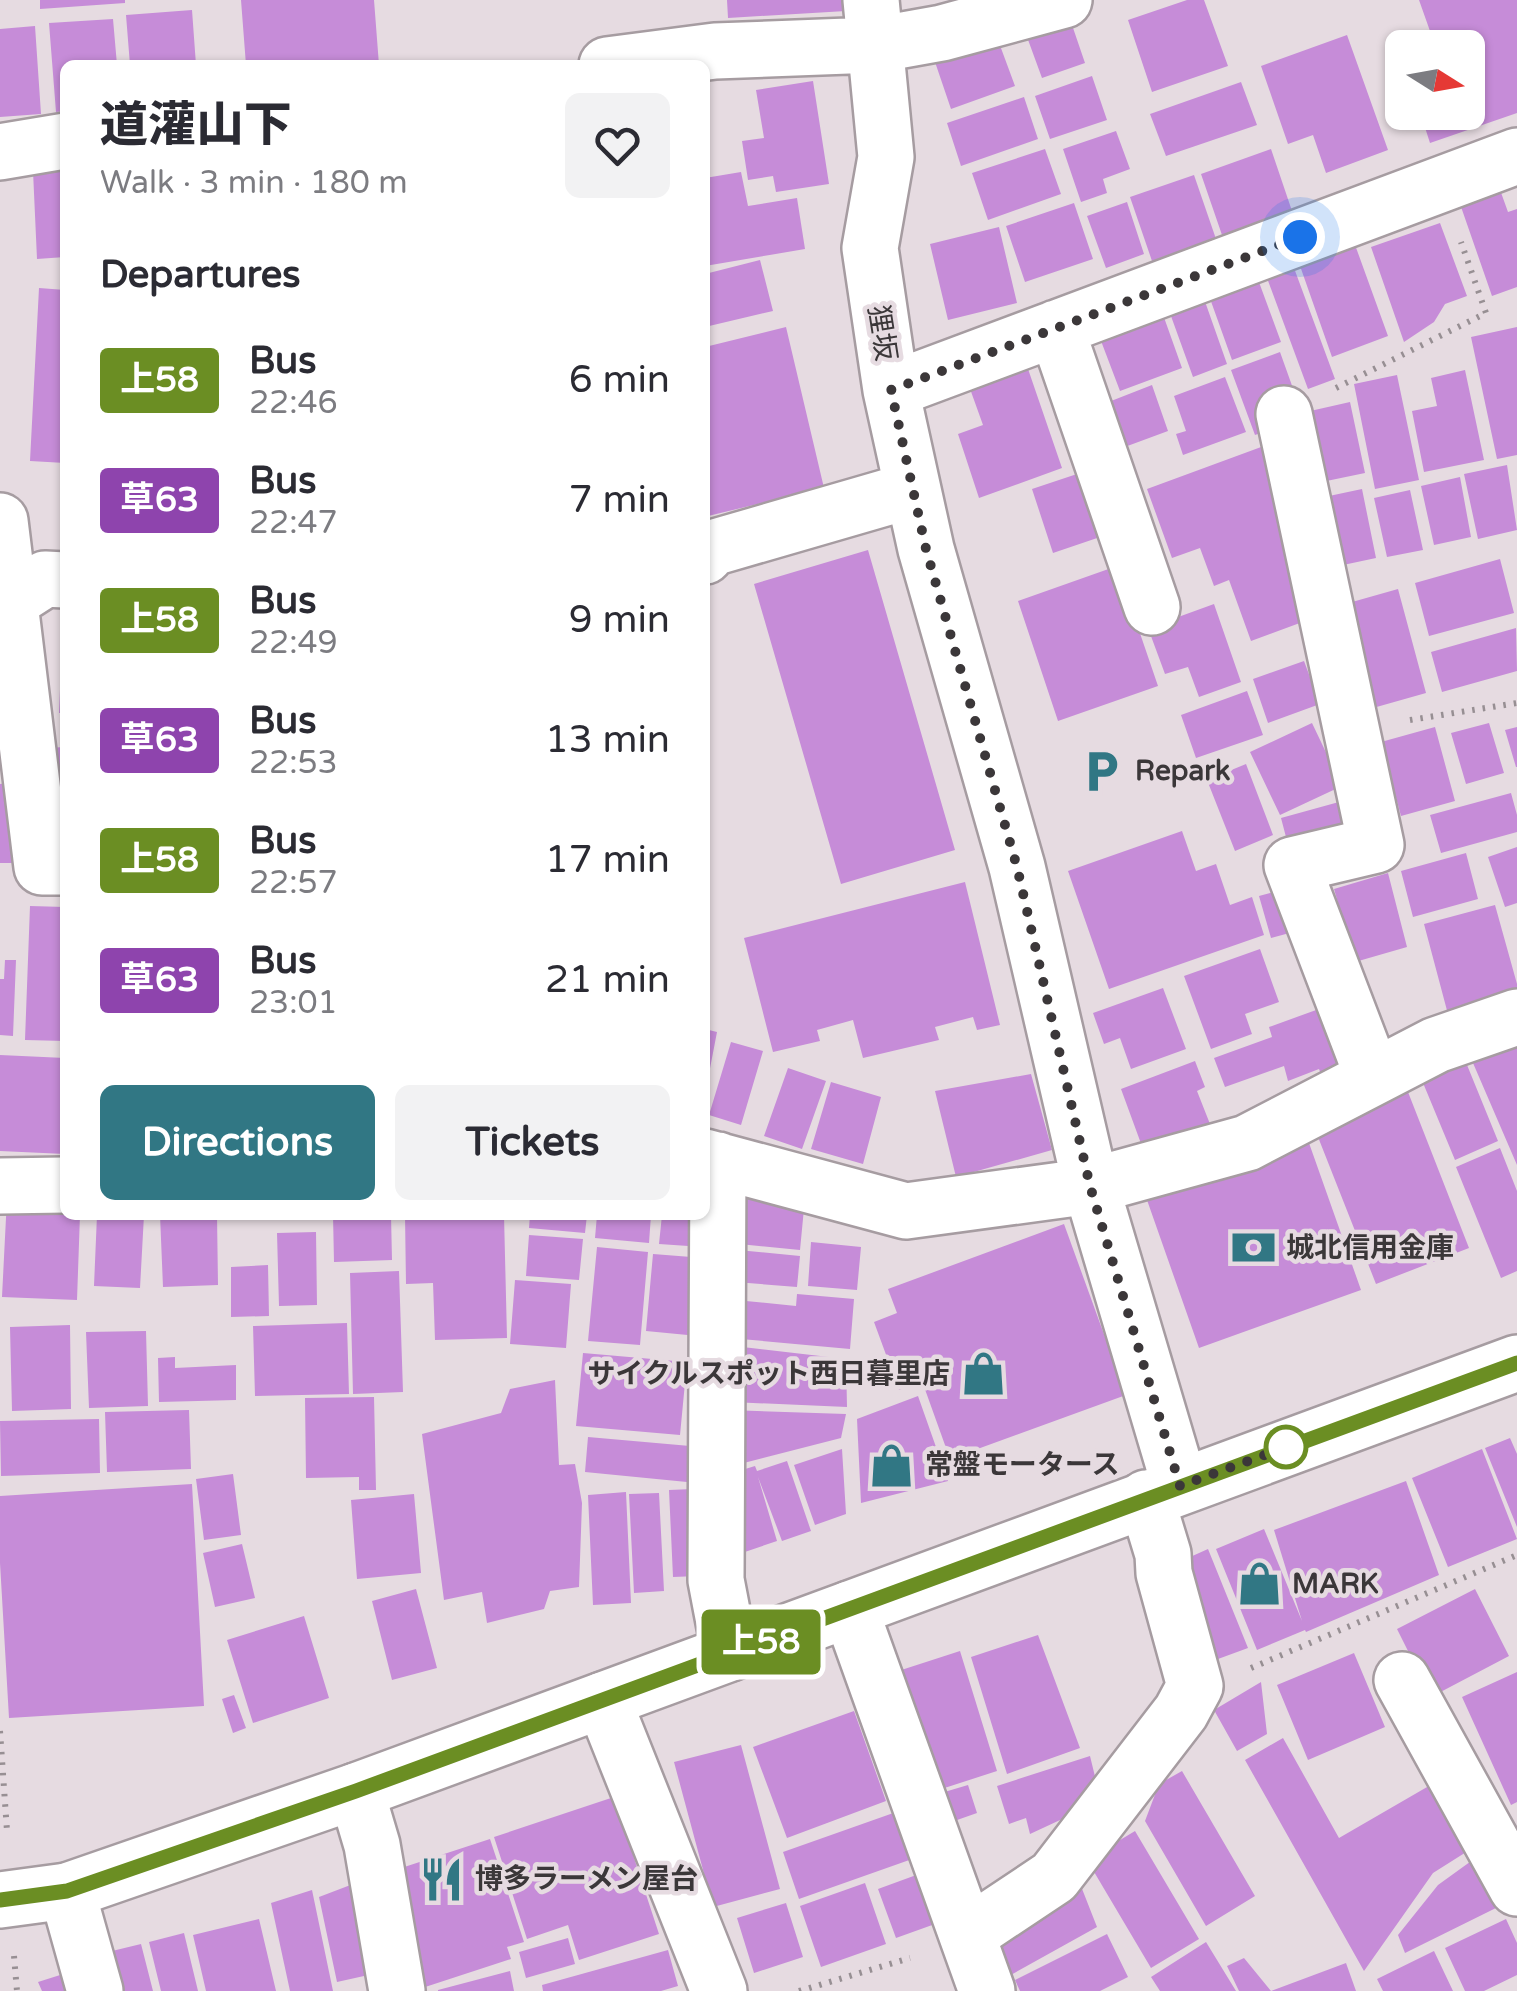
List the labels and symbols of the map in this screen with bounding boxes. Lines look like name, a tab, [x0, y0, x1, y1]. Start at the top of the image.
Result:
north arrow	[1385, 30, 1485, 130]
your location	[1275, 212, 1325, 262]
street label: 狸坂	[861, 303, 903, 363]
parking icon: Repark	[1078, 747, 1126, 795]
place label: Repark	[1135, 754, 1230, 788]
bank icon: 城北信用金庫	[1229, 1224, 1277, 1272]
place label: 城北信用金庫	[1286, 1231, 1454, 1265]
shop icon: サイクルスポット西日暮里店	[959, 1350, 1007, 1398]
place label: サイクルスポット西日暮里店	[587, 1357, 950, 1391]
unlabelled marker	[1265, 1426, 1307, 1468]
shop icon: 常盤モータース	[868, 1441, 916, 1489]
place label: 常盤モータース	[925, 1448, 1120, 1482]
shop icon: MARK	[1235, 1560, 1283, 1608]
place label: MARK	[1292, 1567, 1379, 1601]
line badge: 上58	[704, 1610, 818, 1674]
restaurant icon: 博多ラーメン屋台	[418, 1855, 466, 1903]
place label: 博多ラーメン屋台	[475, 1862, 698, 1896]

